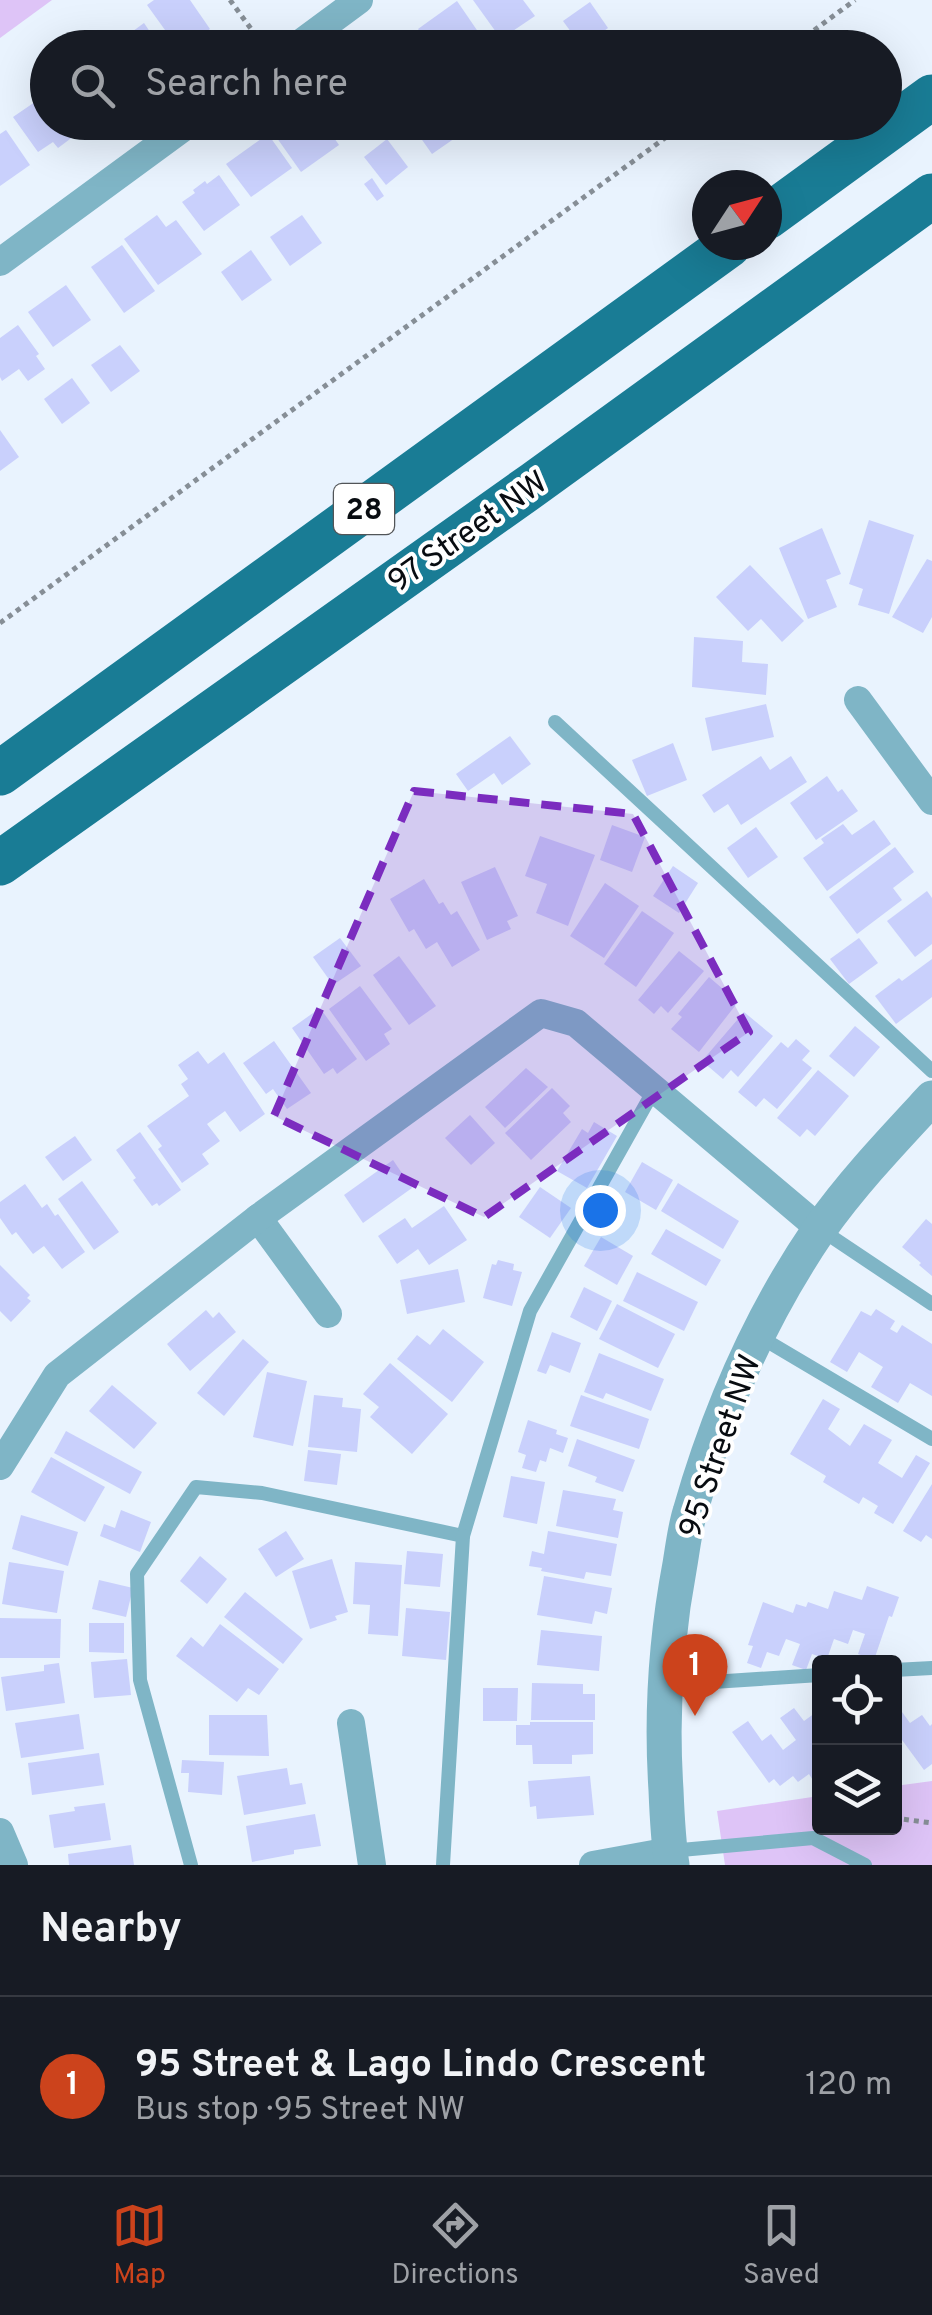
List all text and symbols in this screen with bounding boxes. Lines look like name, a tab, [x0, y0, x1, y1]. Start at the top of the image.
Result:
search box	[30, 30, 902, 140]
icon: search	[65, 58, 120, 113]
text: Search here	[145, 61, 348, 110]
north arrow	[692, 170, 782, 260]
street label: 97 Street NW	[381, 464, 556, 603]
road number: 28	[334, 484, 394, 534]
your location	[575, 1185, 626, 1236]
street label: 95 Street NW	[672, 1350, 772, 1544]
pin: 1	[662, 1634, 728, 1716]
map controls	[812, 1655, 902, 1835]
button: locate	[812, 1655, 902, 1745]
button: layers	[812, 1745, 902, 1835]
text: Nearby	[40, 1904, 182, 1957]
text: 95 Street & Lago Lindo Crescent	[135, 2042, 706, 2091]
text: 1	[66, 2066, 79, 2106]
text: 120 m	[805, 2066, 892, 2106]
text: Bus stop · 95 Street NW	[135, 2091, 465, 2131]
tab: Map	[112, 2198, 167, 2294]
tab: Directions	[391, 2198, 519, 2294]
tab: Saved	[743, 2198, 820, 2294]

